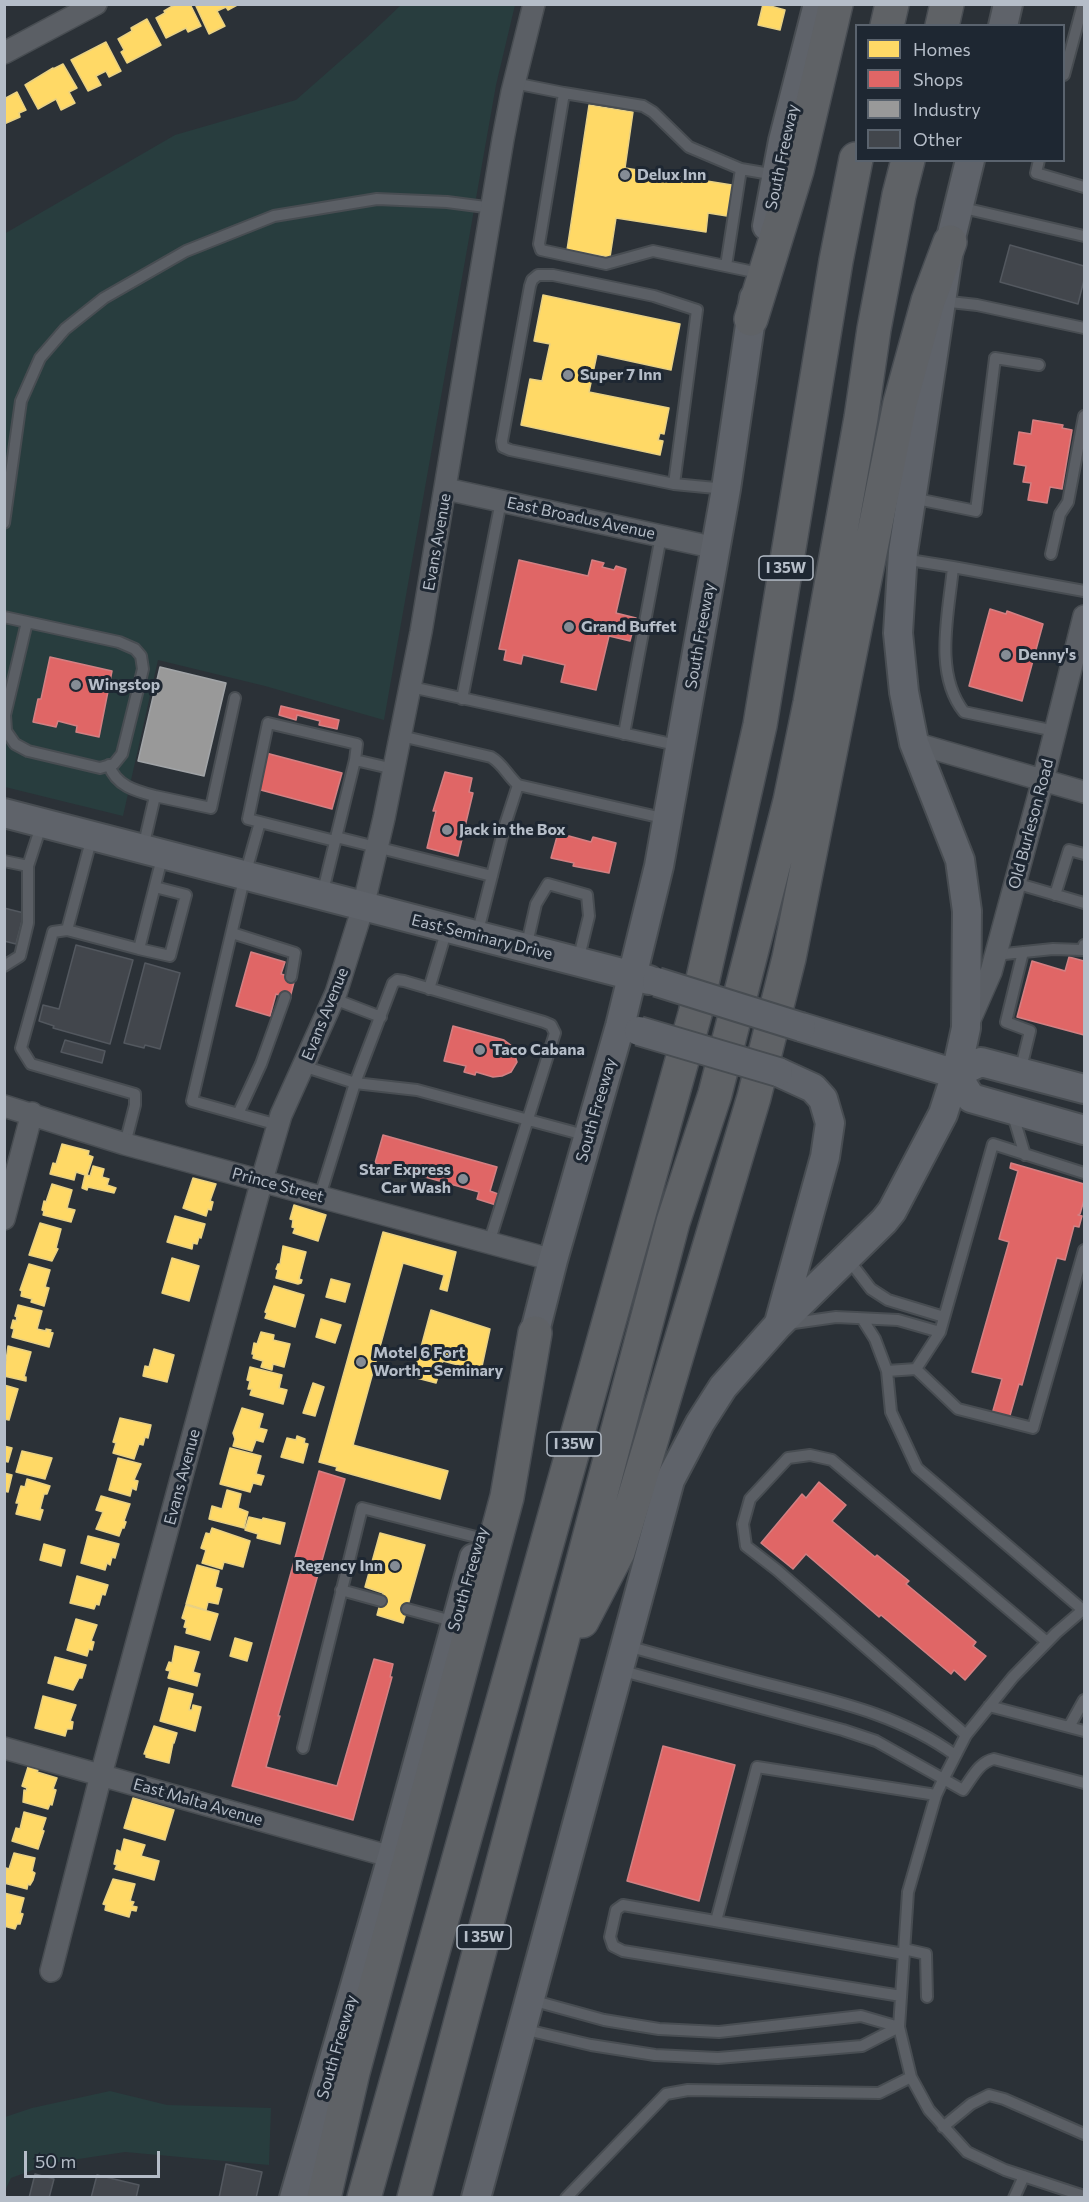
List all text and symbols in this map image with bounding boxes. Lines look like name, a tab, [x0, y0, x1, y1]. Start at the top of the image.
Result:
legend	[855, 24, 1065, 162]
text: Homes	[913, 38, 971, 60]
text: Shops	[913, 68, 963, 90]
text: Industry	[913, 98, 981, 120]
street label: South Freeway	[761, 102, 803, 212]
text: Other	[913, 128, 962, 150]
place label: Delux Inn	[637, 165, 706, 185]
marker: Delux Inn	[618, 168, 632, 182]
place label: Super 7 Inn	[580, 365, 662, 385]
marker: Super 7 Inn	[561, 368, 575, 382]
street label: Evans Avenue	[419, 492, 455, 592]
street label: East Broadus Avenue	[505, 493, 657, 543]
road number: I 35W	[759, 556, 813, 580]
street label: South Freeway	[681, 581, 719, 691]
place label: Grand Buffet	[581, 617, 676, 637]
marker: Grand Buffet	[562, 620, 576, 634]
place label: Denny's	[1018, 645, 1076, 665]
marker: Denny's	[999, 648, 1013, 662]
place label: Wingstop	[88, 675, 160, 695]
marker: Wingstop	[69, 678, 83, 692]
street label: Old Burleson Road	[1004, 757, 1058, 891]
place label: Jack in the Box	[459, 820, 566, 840]
marker: Jack in the Box	[440, 823, 454, 837]
street label: East Seminary Drive	[410, 910, 554, 964]
street label: Evans Avenue	[298, 965, 352, 1063]
place label: Taco Cabana	[492, 1040, 585, 1060]
marker: Taco Cabana	[473, 1043, 487, 1057]
street label: South Freeway	[572, 1056, 620, 1164]
place label: Star Express Car Wash	[359, 1160, 451, 1198]
street label: Prince Street	[230, 1164, 326, 1206]
marker: Star Express Car Wash	[456, 1172, 470, 1186]
place label: Motel 6 Fort Worth - Seminary	[373, 1343, 503, 1381]
marker: Motel 6 Fort Worth - Seminary	[354, 1355, 368, 1369]
street label: Evans Avenue	[160, 1427, 204, 1527]
road number: I 35W	[547, 1432, 601, 1456]
street label: South Freeway	[444, 1525, 492, 1633]
place label: Regency Inn	[295, 1556, 383, 1576]
marker: Regency Inn	[388, 1559, 402, 1573]
street label: East Malta Avenue	[131, 1774, 265, 1830]
road number: I 35W	[457, 1925, 511, 1949]
street label: South Freeway	[313, 1993, 361, 2101]
scale bar	[27, 2139, 164, 2177]
text: 50 m	[35, 2150, 76, 2172]

